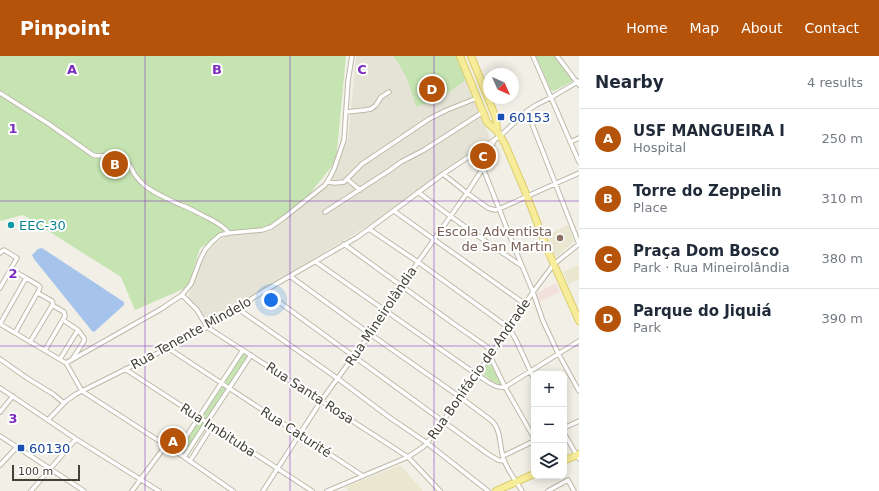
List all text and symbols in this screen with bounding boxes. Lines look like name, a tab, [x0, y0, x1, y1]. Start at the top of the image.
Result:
text: Pinpoint	[20, 17, 110, 39]
text: Home	[626, 20, 668, 36]
text: Map	[690, 20, 719, 36]
text: About	[741, 20, 783, 36]
text: Contact	[805, 20, 859, 36]
text: A	[67, 62, 77, 77]
text: B	[212, 62, 222, 77]
text: C	[357, 62, 367, 77]
north arrow	[483, 68, 519, 104]
text: Nearby	[595, 72, 664, 92]
pin: D	[419, 74, 445, 104]
text: 4 results	[807, 75, 863, 90]
place label: 60153	[509, 110, 550, 125]
marker: 60153	[496, 112, 506, 122]
text: 1	[8, 121, 18, 136]
text: USF MANGUEIRA I	[633, 122, 785, 140]
text: A	[603, 131, 613, 146]
text: 250 m	[821, 131, 863, 146]
text: Hospital	[633, 140, 686, 155]
pin: C	[470, 141, 496, 171]
pin: B	[102, 149, 128, 179]
text: Torre do Zeppelin	[633, 182, 782, 200]
text: B	[603, 191, 613, 206]
text: 310 m	[821, 191, 863, 206]
text: Place	[633, 200, 668, 215]
place label: EEC-30	[19, 218, 66, 233]
marker: EEC-30	[6, 220, 16, 230]
place label: Escola Adventista de San Martin	[437, 224, 552, 254]
marker: Escola Adventista de San Martin	[555, 233, 565, 243]
text: Praça Dom Bosco	[633, 242, 779, 260]
text: C	[603, 251, 613, 266]
text: 380 m	[821, 251, 863, 266]
text: Park · Rua Mineirolândia	[633, 260, 790, 275]
street label: Rua Mineirolândia	[342, 264, 420, 368]
text: 2	[8, 266, 18, 281]
your location	[261, 290, 281, 310]
street label: Rua Tenente Mindelo	[128, 294, 254, 372]
street label: Rua Bonifácio de Andrade	[425, 296, 533, 442]
text: Parque do Jiquiá	[633, 302, 772, 320]
text: D	[603, 311, 613, 326]
text: 390 m	[821, 311, 863, 326]
text: Park	[633, 320, 661, 335]
street label: Rua Santa Rosa	[263, 359, 357, 427]
map controls	[531, 371, 567, 479]
button: +	[531, 371, 567, 407]
street label: Rua Imbituba	[178, 400, 258, 460]
street label: Rua Caturité	[258, 404, 334, 460]
button: −	[531, 407, 567, 443]
text: 3	[8, 411, 18, 426]
pin: A	[160, 426, 186, 456]
place label: 60130	[29, 441, 70, 456]
marker: 60130	[16, 443, 26, 453]
button: layers	[531, 443, 567, 479]
scale bar	[12, 463, 80, 482]
text: 100 m	[18, 465, 53, 478]

